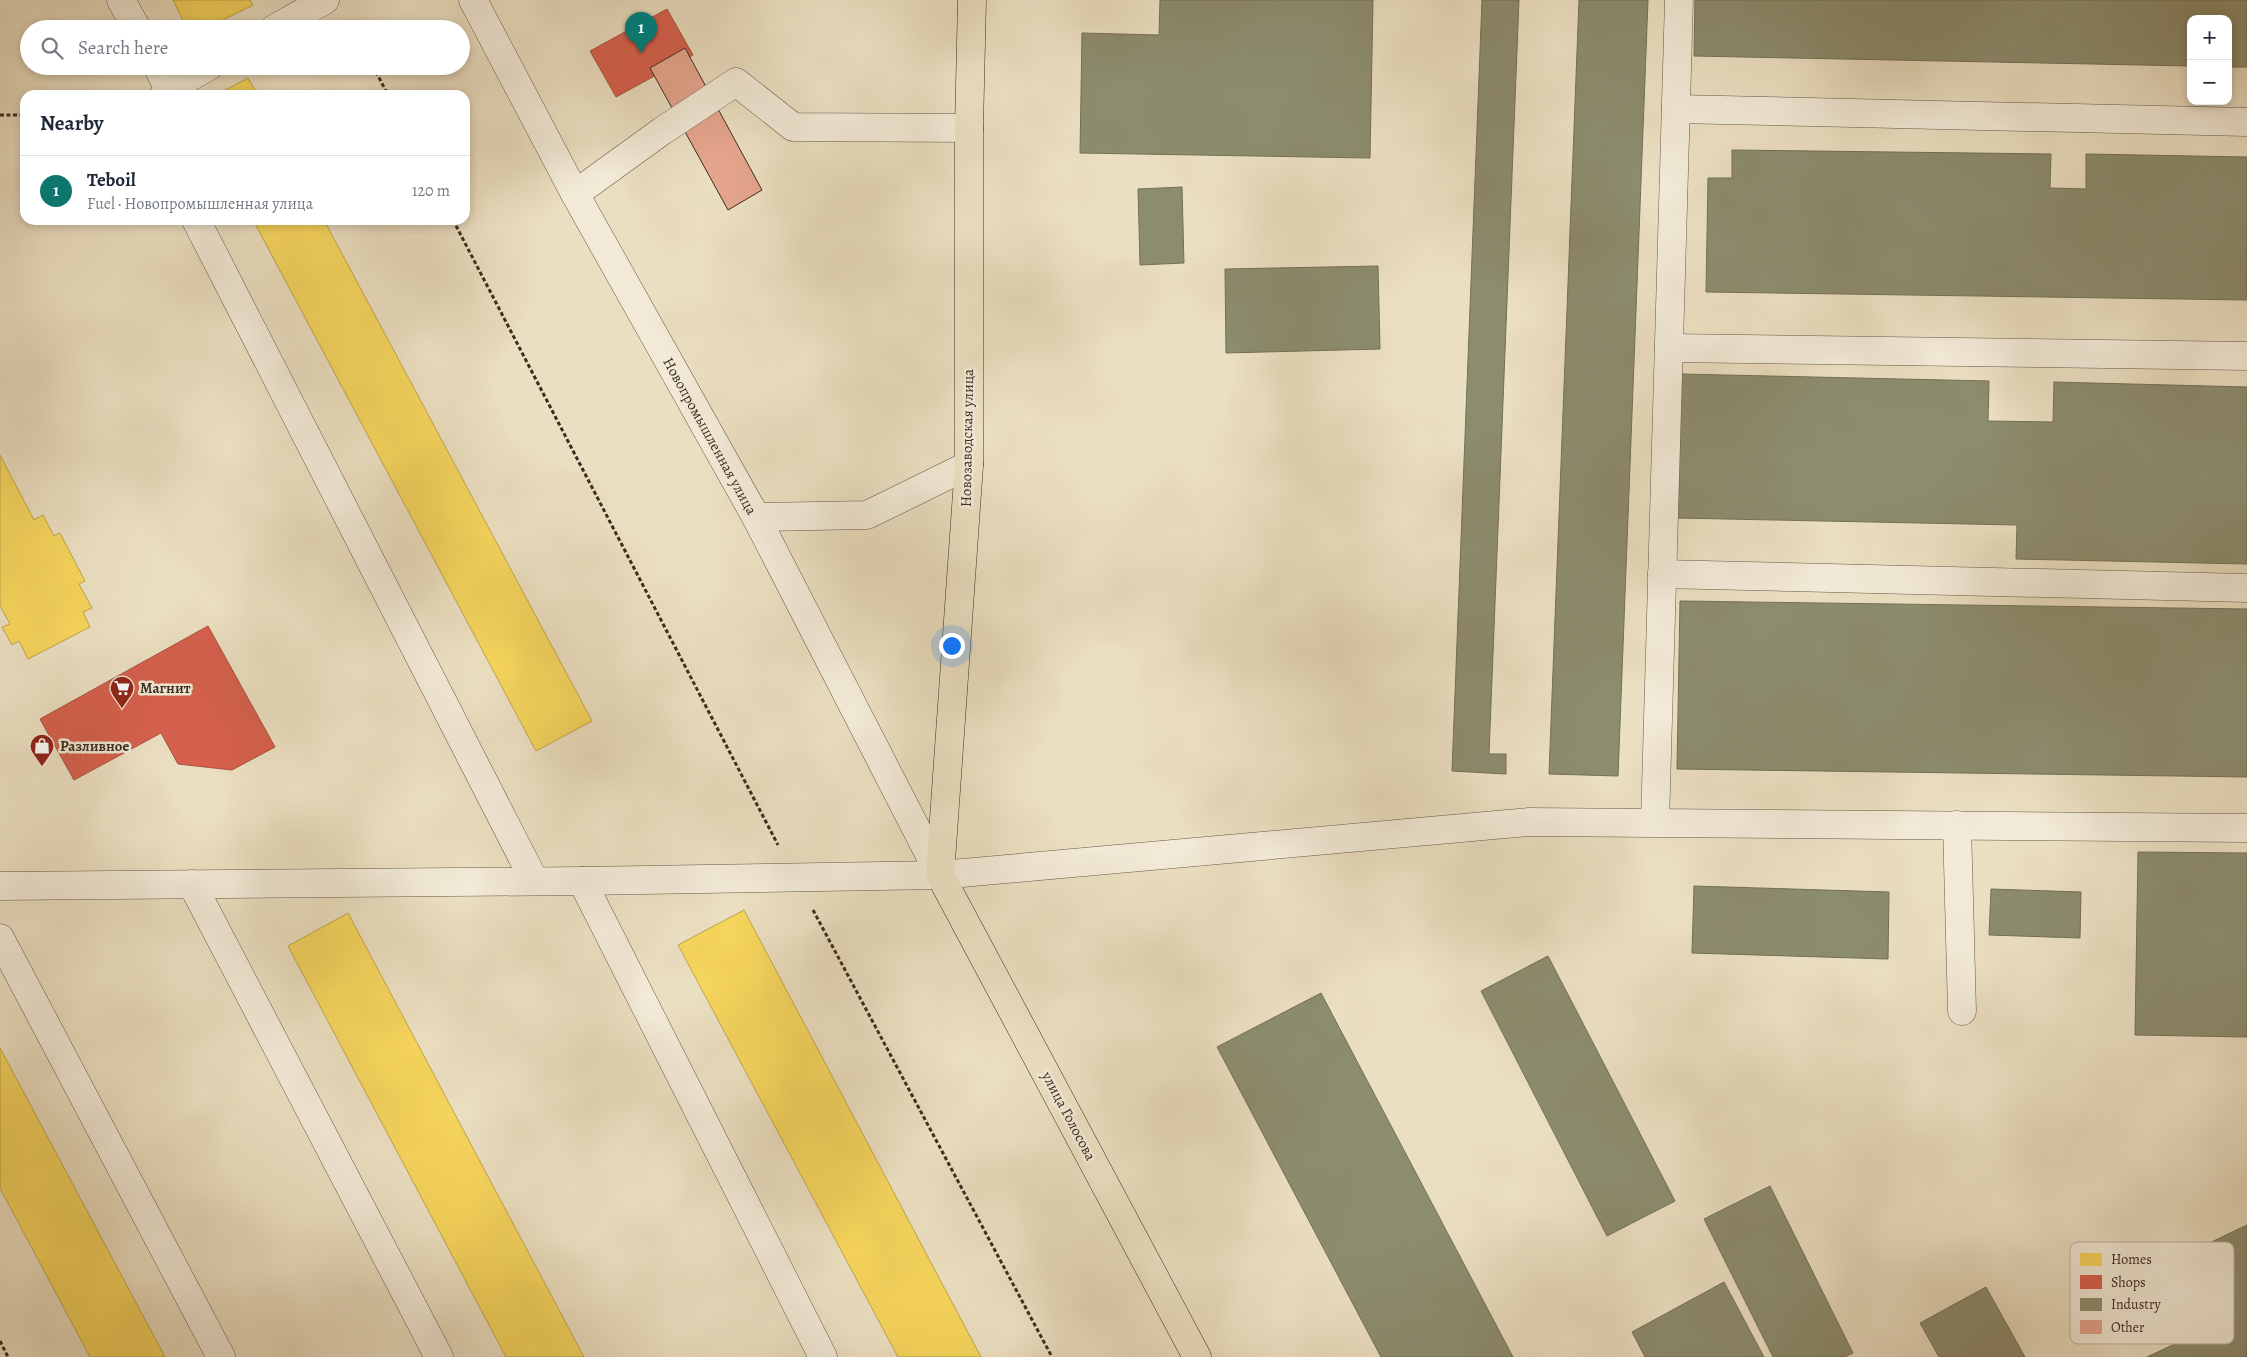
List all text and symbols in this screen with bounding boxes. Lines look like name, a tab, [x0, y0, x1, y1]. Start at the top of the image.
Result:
pin: 1	[625, 12, 657, 53]
map controls	[2187, 15, 2232, 105]
button: +	[2187, 15, 2232, 60]
search box	[20, 20, 470, 75]
icon: search	[38, 34, 66, 62]
text: Search here	[78, 35, 168, 61]
button: −	[2187, 60, 2232, 105]
text: Nearby	[40, 109, 103, 137]
text: Teboil	[87, 167, 136, 193]
text: 1	[53, 180, 59, 202]
text: 120 m	[412, 180, 450, 202]
text: Fuel · Новопромышленная улица	[87, 193, 313, 215]
street label: Новопромышленная улица	[658, 354, 762, 518]
street label: Новозаводская улица	[956, 369, 978, 507]
your location	[939, 633, 965, 659]
supermarket icon: Магнит	[109, 675, 135, 709]
place label: Магнит	[140, 678, 191, 698]
shop icon: Разливное	[29, 733, 55, 767]
place label: Разливное	[60, 736, 129, 756]
street label: улица Голосова	[1037, 1067, 1101, 1164]
legend	[2070, 1242, 2234, 1344]
text: Homes	[2111, 1250, 2152, 1269]
text: Shops	[2111, 1273, 2146, 1292]
text: Industry	[2111, 1295, 2161, 1314]
text: Other	[2111, 1318, 2145, 1337]

